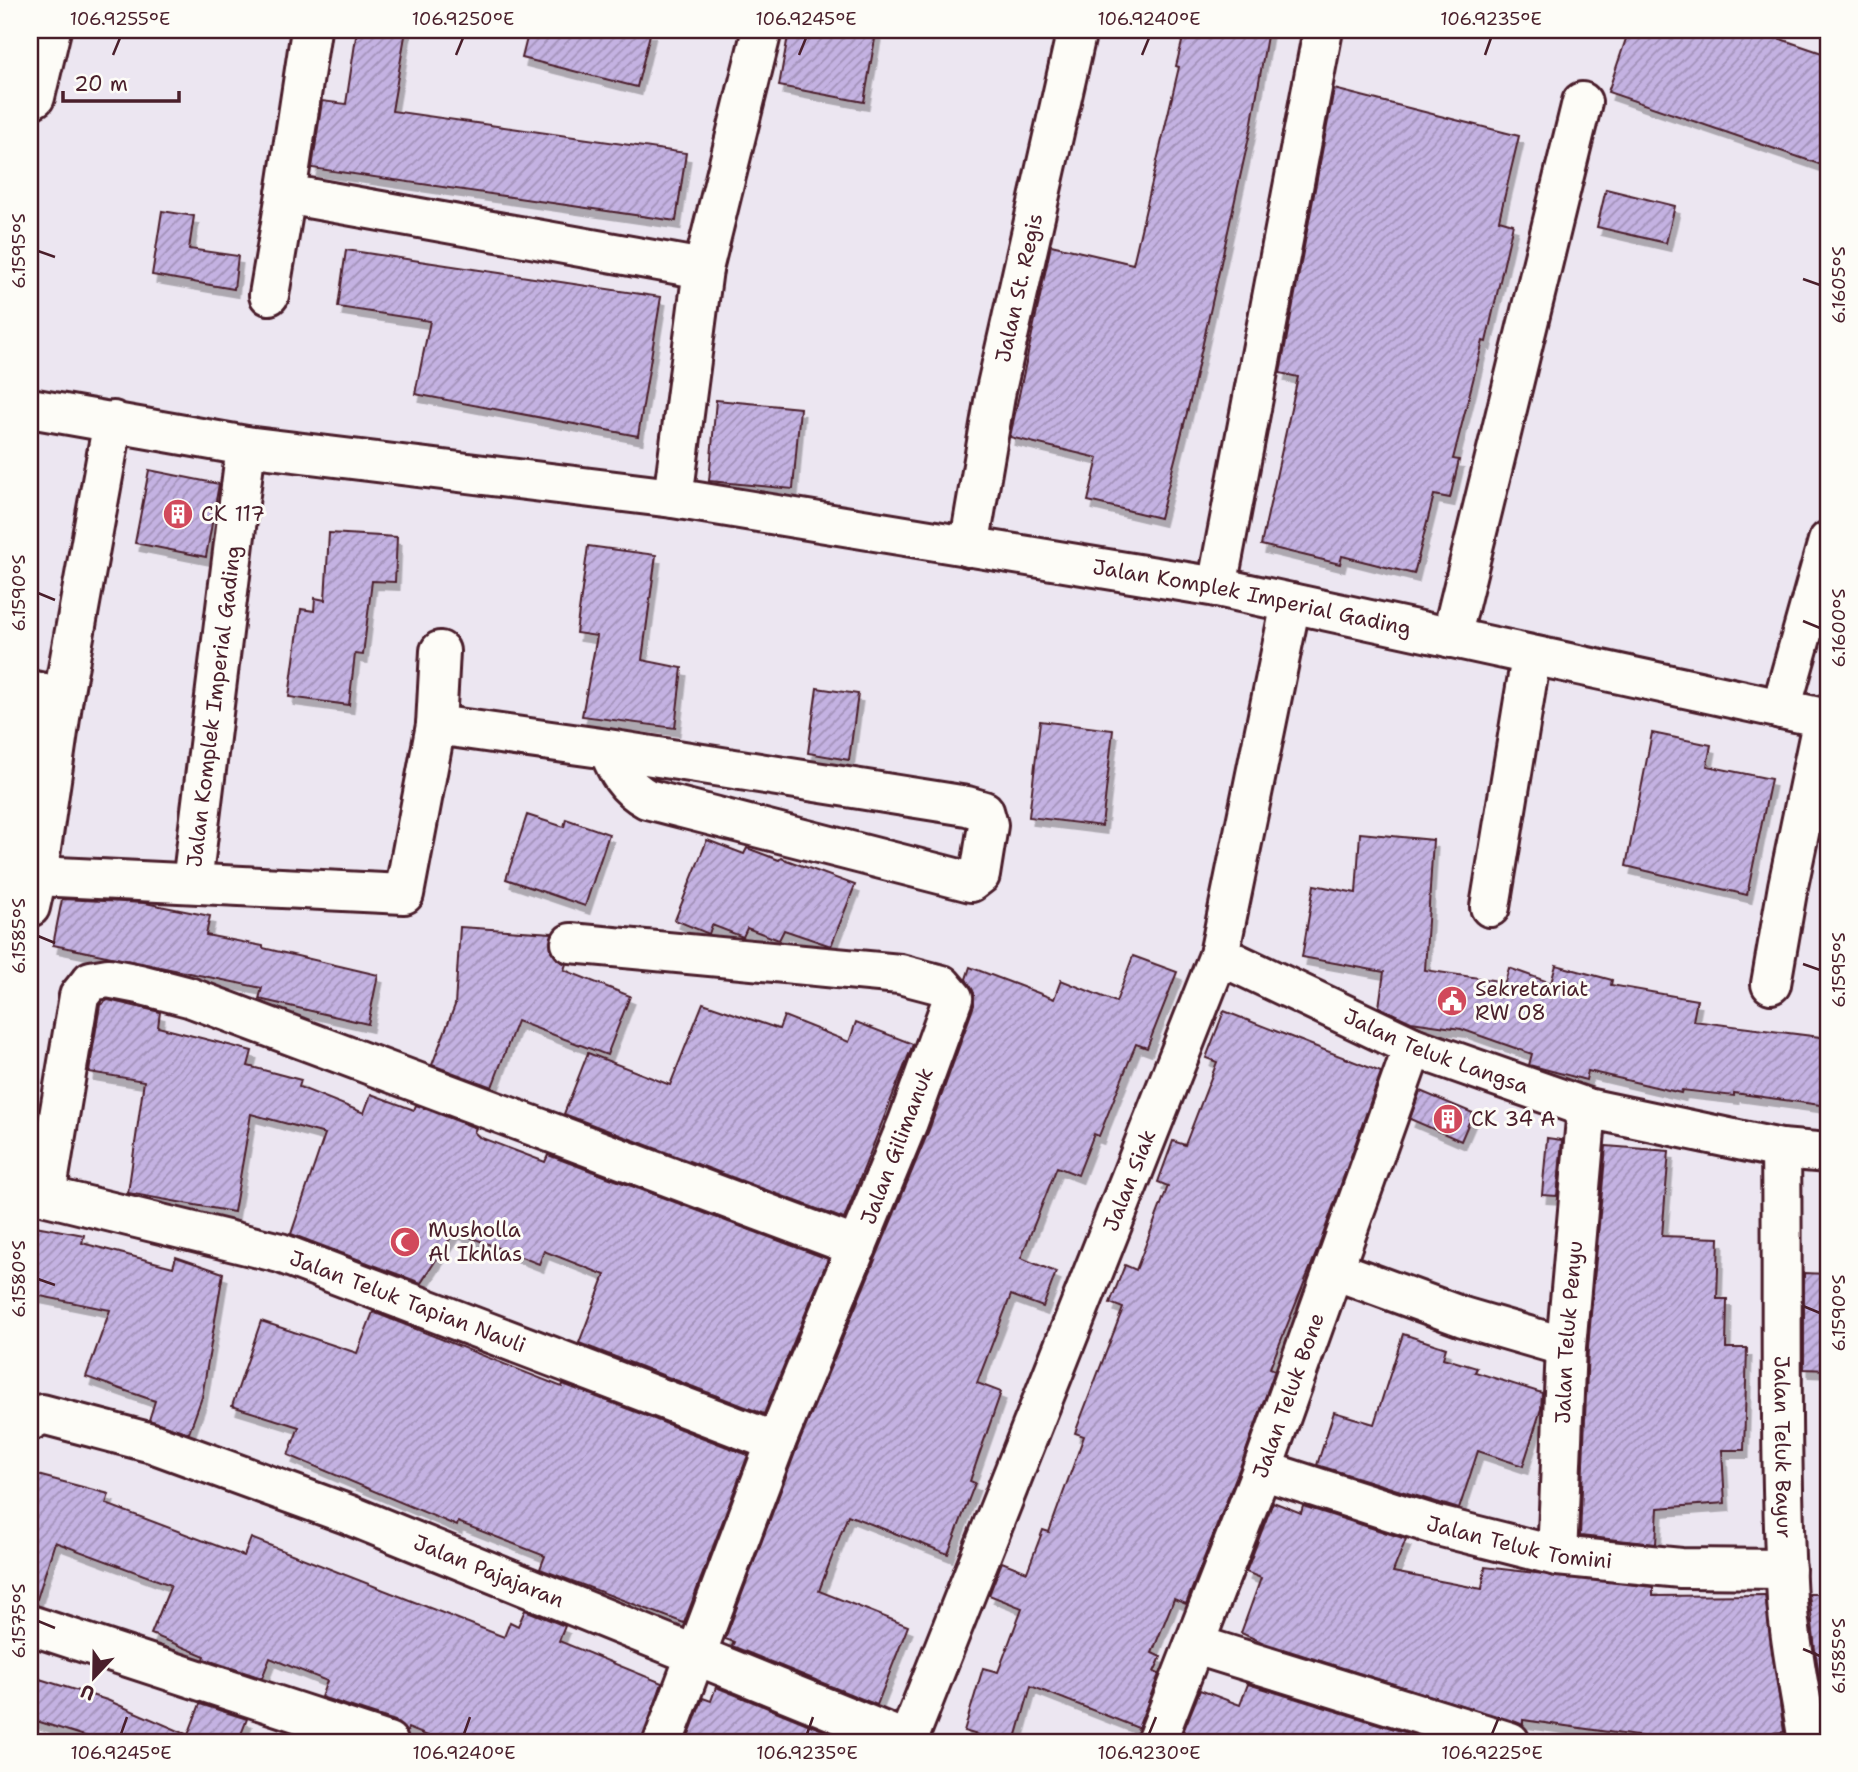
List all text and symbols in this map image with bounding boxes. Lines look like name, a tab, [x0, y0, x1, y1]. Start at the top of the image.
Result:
text: 106.9255°E	[70, 7, 170, 31]
text: 106.9250°E	[412, 7, 514, 31]
text: 106.9245°E	[755, 7, 857, 31]
text: 106.9240°E	[1097, 7, 1201, 31]
text: 106.9235°E	[1440, 7, 1542, 31]
scale bar	[63, 60, 178, 104]
text: 20 m	[74, 70, 128, 98]
street label: Jalan St. Regis	[989, 211, 1049, 365]
text: 6.1595°S	[7, 213, 31, 289]
text: 6.1605°S	[1827, 246, 1851, 324]
building icon: CK 117	[161, 497, 195, 531]
place label: CK 117	[201, 500, 265, 528]
street label: Jalan Komplek Imperial Gading	[180, 544, 248, 869]
street label: Jalan Komplek Imperial Gading	[1091, 553, 1414, 643]
text: 6.1590°S	[7, 554, 31, 632]
text: 6.1600°S	[1827, 589, 1851, 667]
text: 6.1585°S	[7, 898, 31, 974]
text: 6.1595°S	[1827, 932, 1851, 1008]
place label: Sekretariat RW 08	[1475, 975, 1588, 1027]
public building icon: Sekretariat RW 08	[1435, 984, 1469, 1018]
street label: Jalan Teluk Langsa	[1339, 1002, 1533, 1100]
street label: Jalan Gilimanuk	[854, 1063, 940, 1229]
building icon: CK 34 A	[1431, 1102, 1465, 1136]
place label: CK 34 A	[1471, 1105, 1556, 1133]
street label: Jalan Siak	[1097, 1126, 1162, 1235]
place label: Musholla Al Ikhlas	[428, 1216, 522, 1268]
mosque icon: Musholla Al Ikhlas	[388, 1225, 422, 1259]
street label: Jalan Teluk Penyu	[1549, 1239, 1589, 1425]
text: 6.1580°S	[7, 1240, 31, 1318]
street label: Jalan Teluk Tapian Nauli	[286, 1244, 530, 1359]
text: 6.1590°S	[1827, 1274, 1851, 1352]
street label: Jalan Teluk Bone	[1246, 1309, 1331, 1482]
street label: Jalan Teluk Bayur	[1768, 1356, 1798, 1539]
street label: Jalan Teluk Tomini	[1423, 1509, 1613, 1575]
street label: Jalan Pajajaran	[409, 1528, 568, 1614]
text: 6.1575°S	[7, 1583, 31, 1659]
text: 6.1585°S	[1827, 1618, 1851, 1694]
north arrow	[60, 1642, 130, 1712]
text: U	[77, 1678, 99, 1706]
text: 106.9245°E	[70, 1741, 172, 1765]
text: 106.9240°E	[412, 1741, 516, 1765]
text: 106.9235°E	[756, 1741, 858, 1765]
text: 106.9230°E	[1097, 1741, 1201, 1765]
text: 106.9225°E	[1441, 1741, 1543, 1765]

